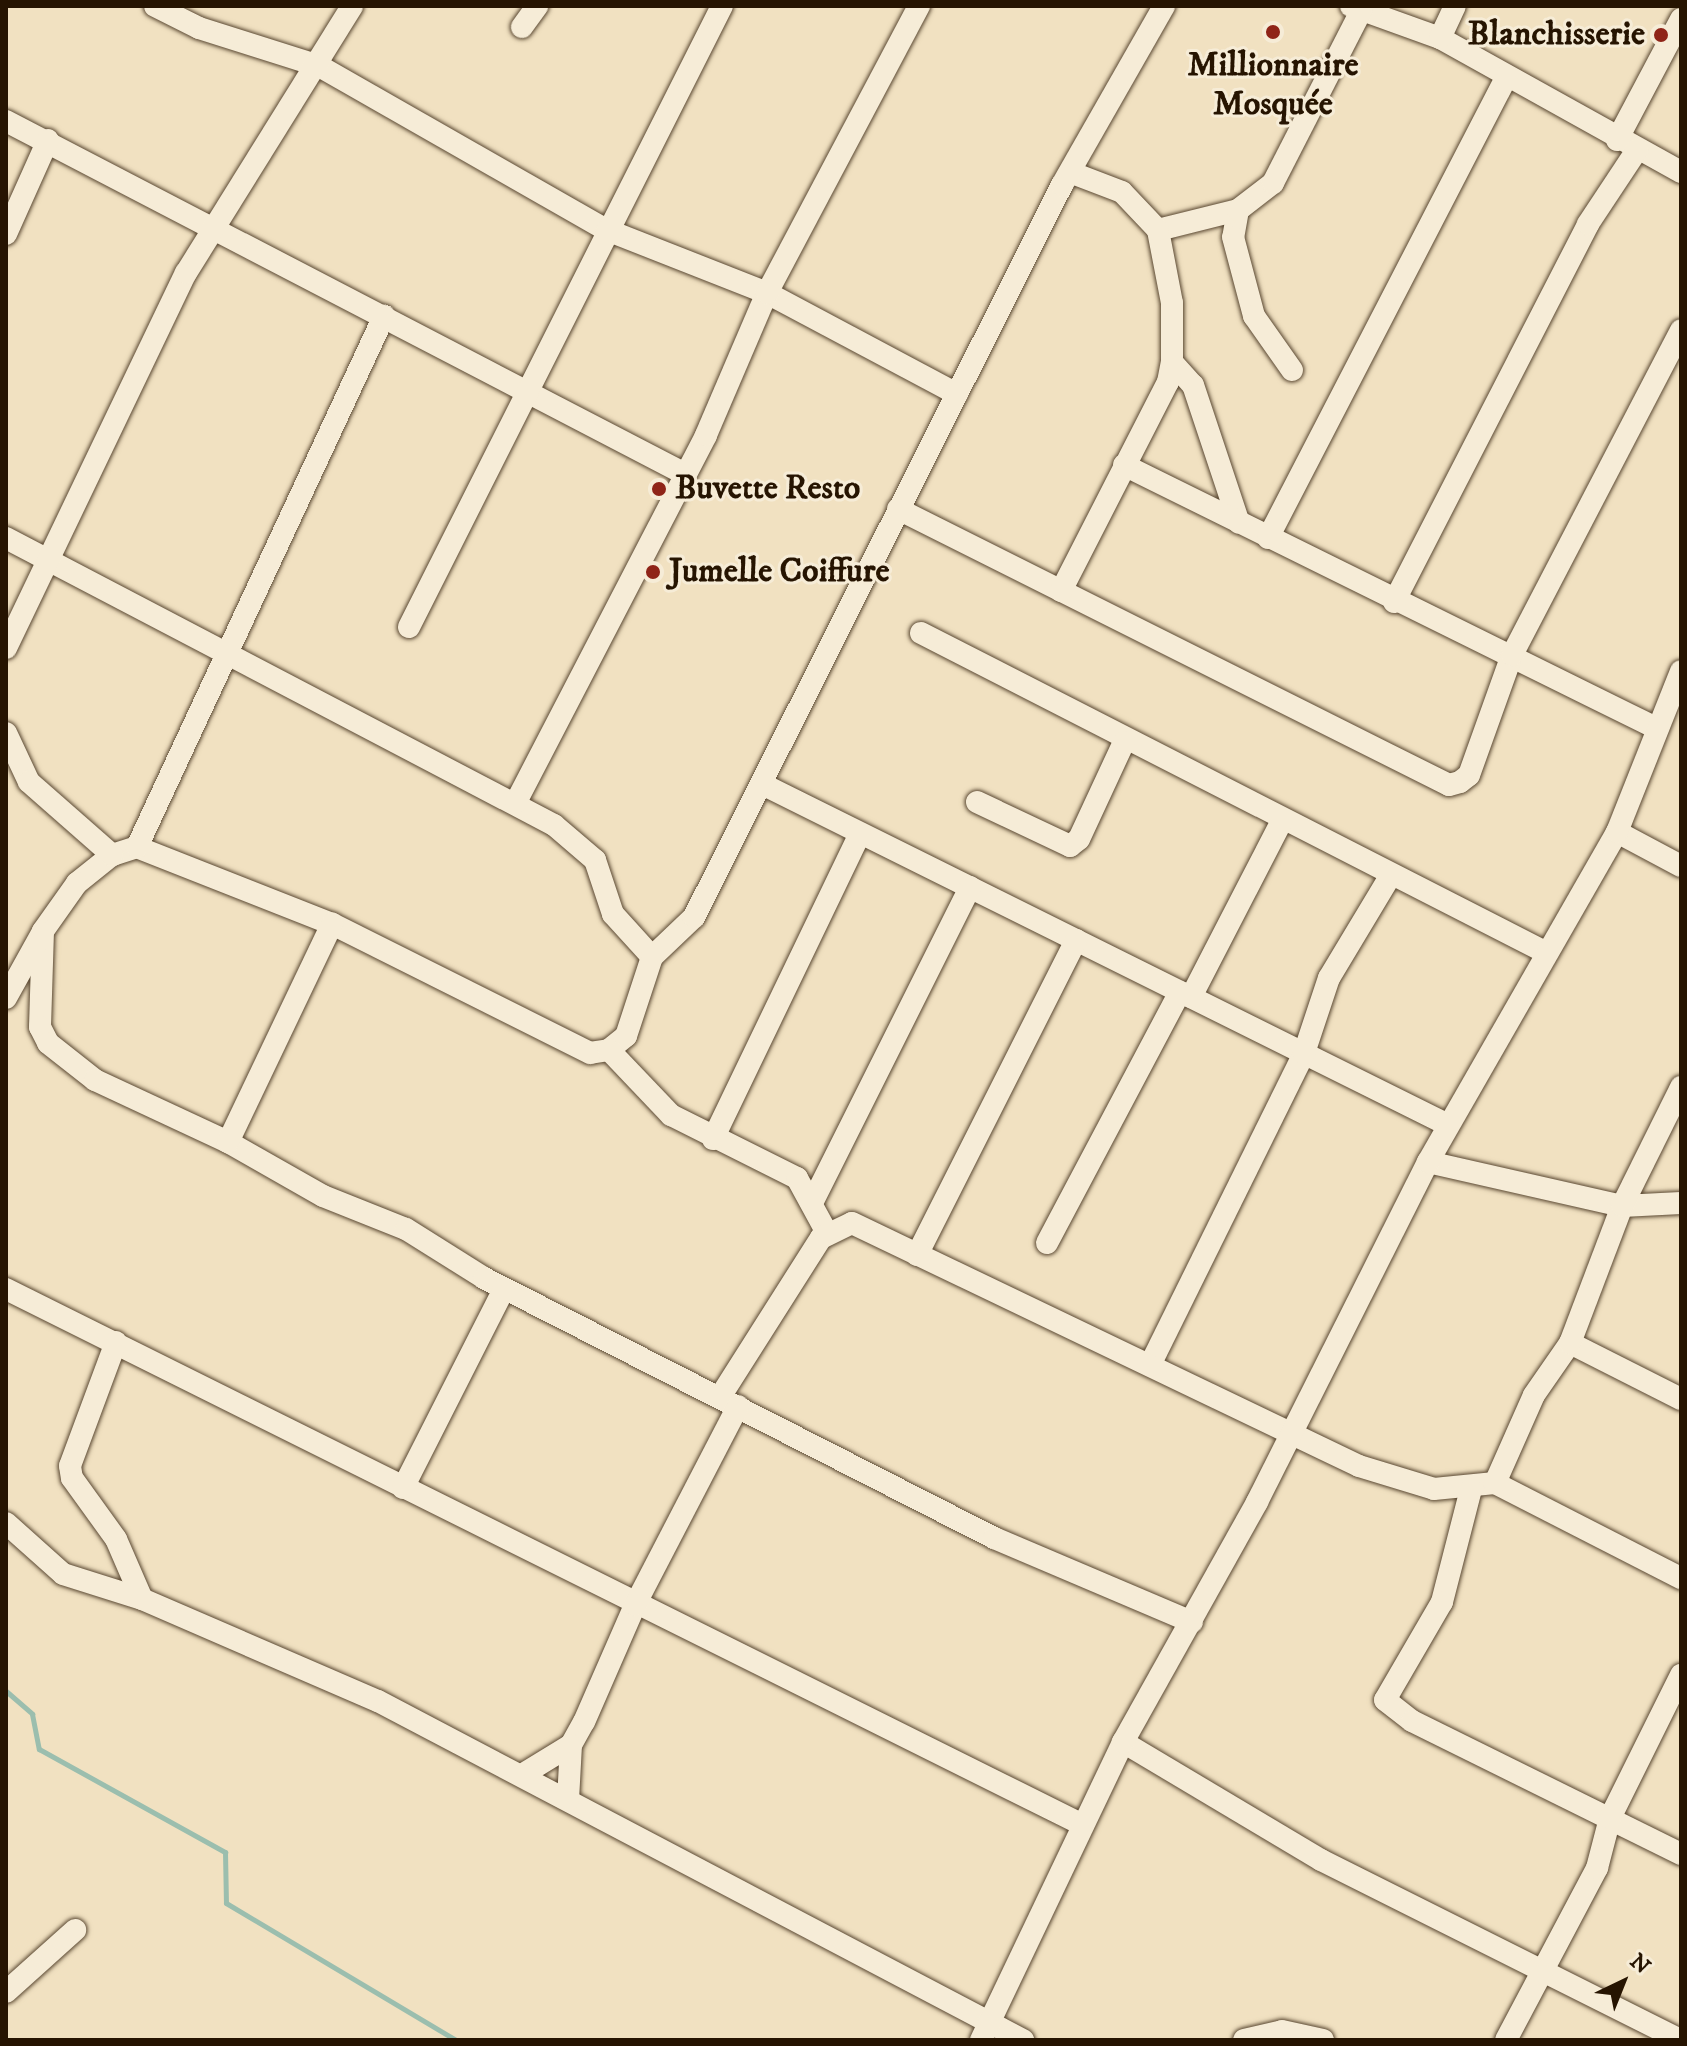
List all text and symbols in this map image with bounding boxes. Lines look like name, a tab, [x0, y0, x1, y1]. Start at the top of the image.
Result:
place label: Blanchisserie	[1468, 15, 1645, 55]
marker: Millionnaire Mosquée	[1264, 23, 1282, 41]
marker: Blanchisserie	[1652, 26, 1670, 44]
place label: Millionnaire Mosquée	[1187, 45, 1359, 124]
place label: Buvette Resto	[675, 469, 860, 509]
marker: Buvette Resto	[650, 480, 668, 498]
place label: Jumelle Coiffure	[669, 552, 890, 592]
marker: Jumelle Coiffure	[644, 563, 662, 581]
north arrow	[1583, 1942, 1663, 2022]
text: N	[1624, 1948, 1656, 1980]

